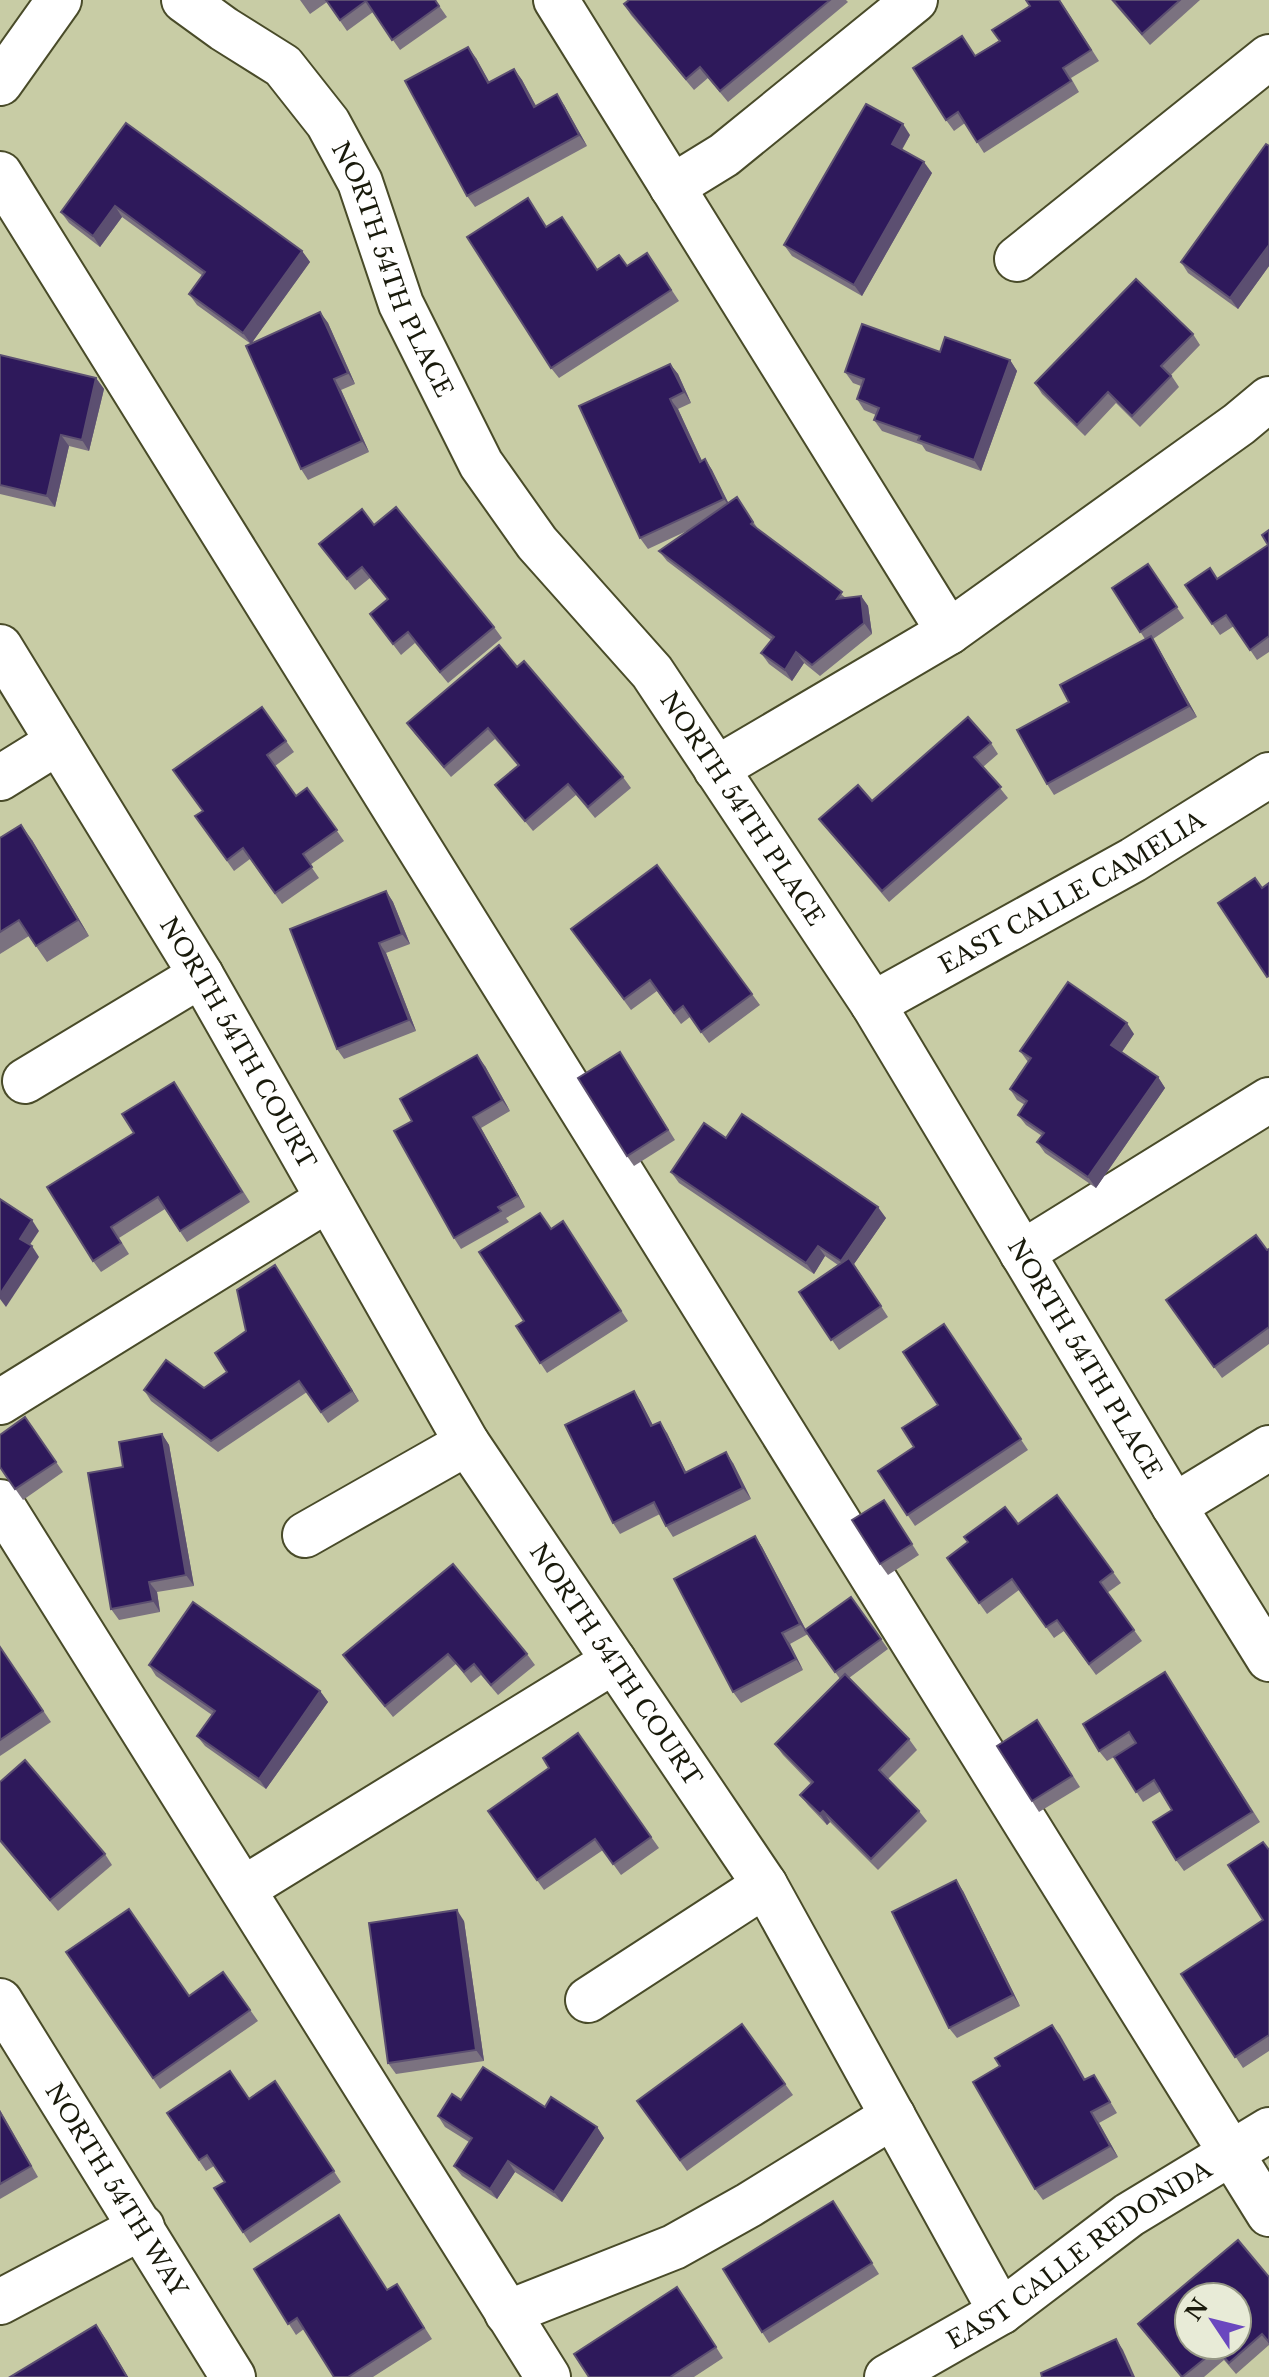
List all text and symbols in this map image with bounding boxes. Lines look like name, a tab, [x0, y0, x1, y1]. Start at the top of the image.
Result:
street label: NORTH 54TH PLACE	[326, 136, 460, 402]
street label: NORTH 54TH PLACE	[655, 686, 831, 931]
street label: EAST CALLE CAMELIA	[934, 804, 1210, 979]
street label: NORTH 54TH COURT	[154, 911, 322, 1174]
street label: NORTH 54TH PLACE	[1002, 1233, 1169, 1484]
street label: NORTH 54TH COURT	[524, 1538, 708, 1791]
street label: NORTH 54TH WAY	[40, 2078, 194, 2302]
street label: EAST CALLE REDONDA	[940, 2154, 1218, 2354]
north arrow	[1173, 2281, 1253, 2361]

